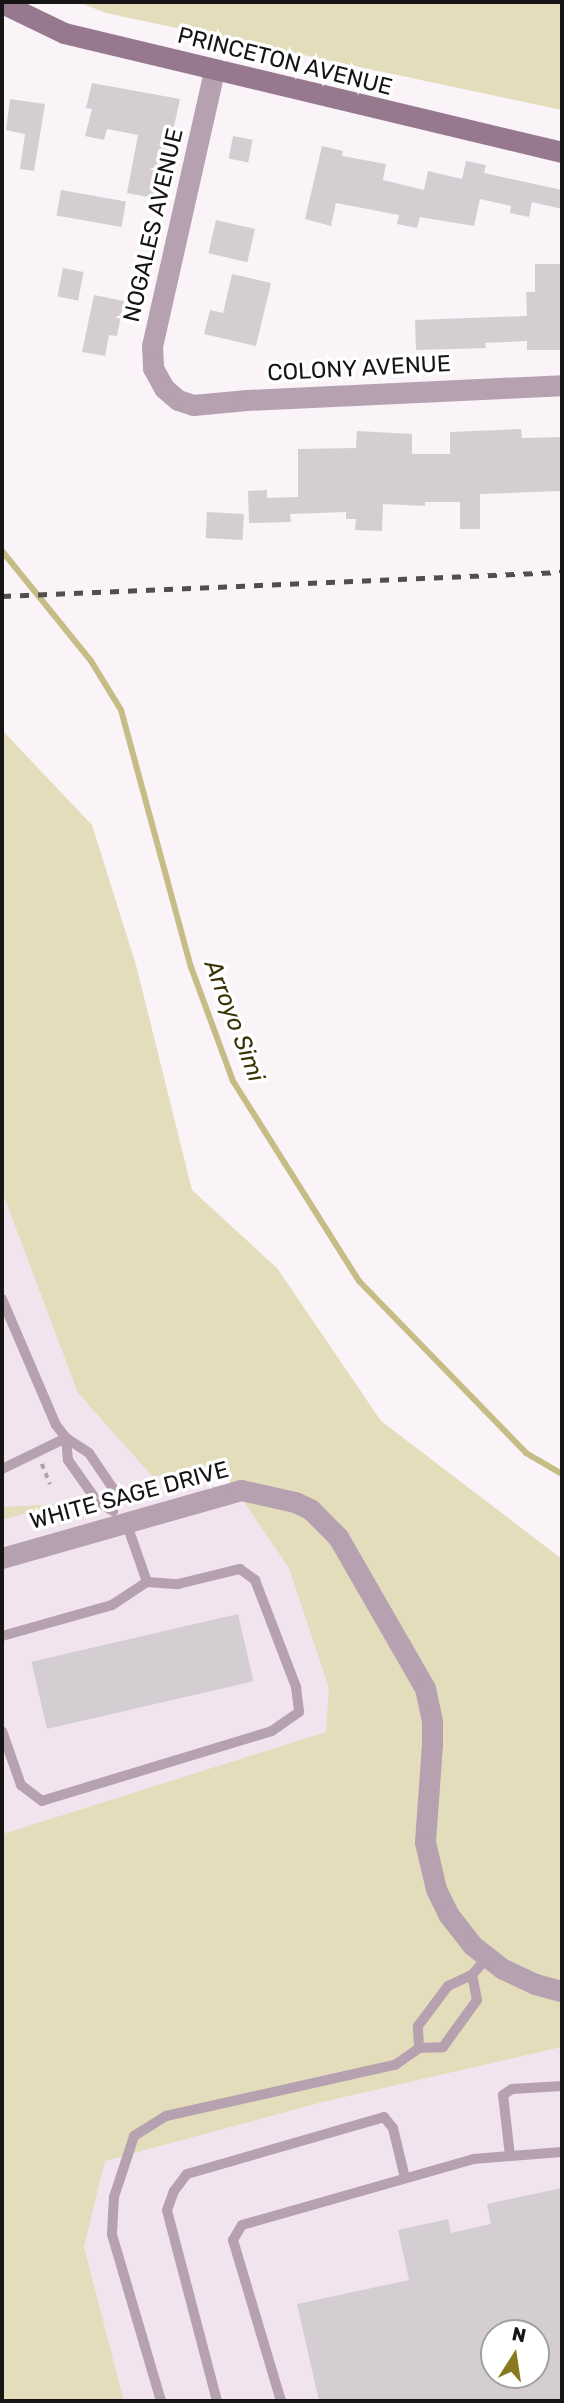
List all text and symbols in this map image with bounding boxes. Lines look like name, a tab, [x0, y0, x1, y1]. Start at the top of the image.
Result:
street label: PRINCETON AVENUE	[175, 21, 395, 101]
street label: NOGALES AVENUE	[117, 125, 189, 325]
street label: COLONY AVENUE	[266, 349, 452, 387]
water label: Arroyo Simi	[198, 956, 270, 1086]
street label: WHITE SAGE DRIVE	[27, 1455, 231, 1535]
north arrow	[480, 2319, 550, 2389]
text: N	[510, 2322, 528, 2348]

